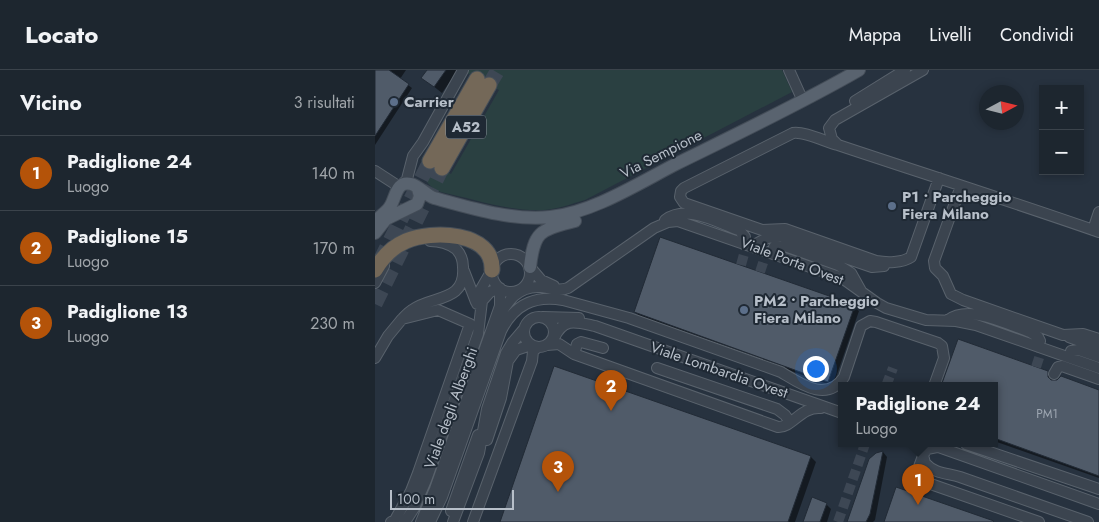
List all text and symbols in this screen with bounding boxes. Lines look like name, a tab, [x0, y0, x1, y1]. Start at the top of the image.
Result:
text: Locato	[25, 17, 98, 52]
text: Mappa	[849, 22, 901, 48]
text: Livelli	[929, 22, 972, 48]
text: Condividi	[1000, 22, 1074, 48]
north arrow	[979, 85, 1024, 130]
map controls	[1039, 85, 1084, 175]
button: +	[1039, 85, 1084, 130]
text: Vicino	[20, 88, 82, 118]
text: 3 risultati	[294, 91, 355, 114]
place label: Carrier	[404, 91, 455, 113]
marker: Carrier	[388, 96, 400, 108]
road number: A52	[446, 116, 486, 138]
street label: Via Sempione	[616, 124, 706, 184]
button: −	[1039, 130, 1084, 175]
text: Padiglione 24	[67, 148, 192, 175]
text: 1	[32, 162, 40, 185]
text: 140 m	[312, 162, 355, 185]
text: Luogo	[67, 175, 109, 198]
place label: P1 • Parcheggio Fiera Milano	[902, 186, 1011, 225]
marker: P1 • Parcheggio Fiera Milano	[886, 200, 898, 212]
text: Padiglione 15	[67, 223, 188, 250]
street label: Viale Porta Ovest	[737, 231, 847, 291]
text: 2	[31, 237, 41, 260]
text: 170 m	[313, 237, 355, 260]
text: Luogo	[67, 250, 109, 273]
place label: PM2 • Parcheggio Fiera Milano	[754, 290, 879, 329]
text: Padiglione 13	[67, 298, 188, 325]
marker: PM2 • Parcheggio Fiera Milano	[738, 304, 750, 316]
text: 3	[31, 312, 41, 335]
text: 230 m	[310, 312, 355, 335]
text: Luogo	[67, 325, 109, 348]
street label: Viale Lombardia Ovest	[647, 336, 791, 404]
street label: Viale degli Alberghi	[419, 344, 483, 472]
your location	[803, 356, 829, 382]
pin: 2	[595, 370, 627, 411]
popup	[838, 382, 998, 447]
text: Padiglione 24	[856, 390, 980, 417]
house number: PM1	[1036, 405, 1058, 423]
text: Luogo	[856, 417, 897, 440]
pin: 3	[542, 451, 574, 492]
pin: 1	[902, 464, 934, 505]
scale bar	[390, 487, 514, 510]
text: 100 m	[397, 489, 435, 509]

